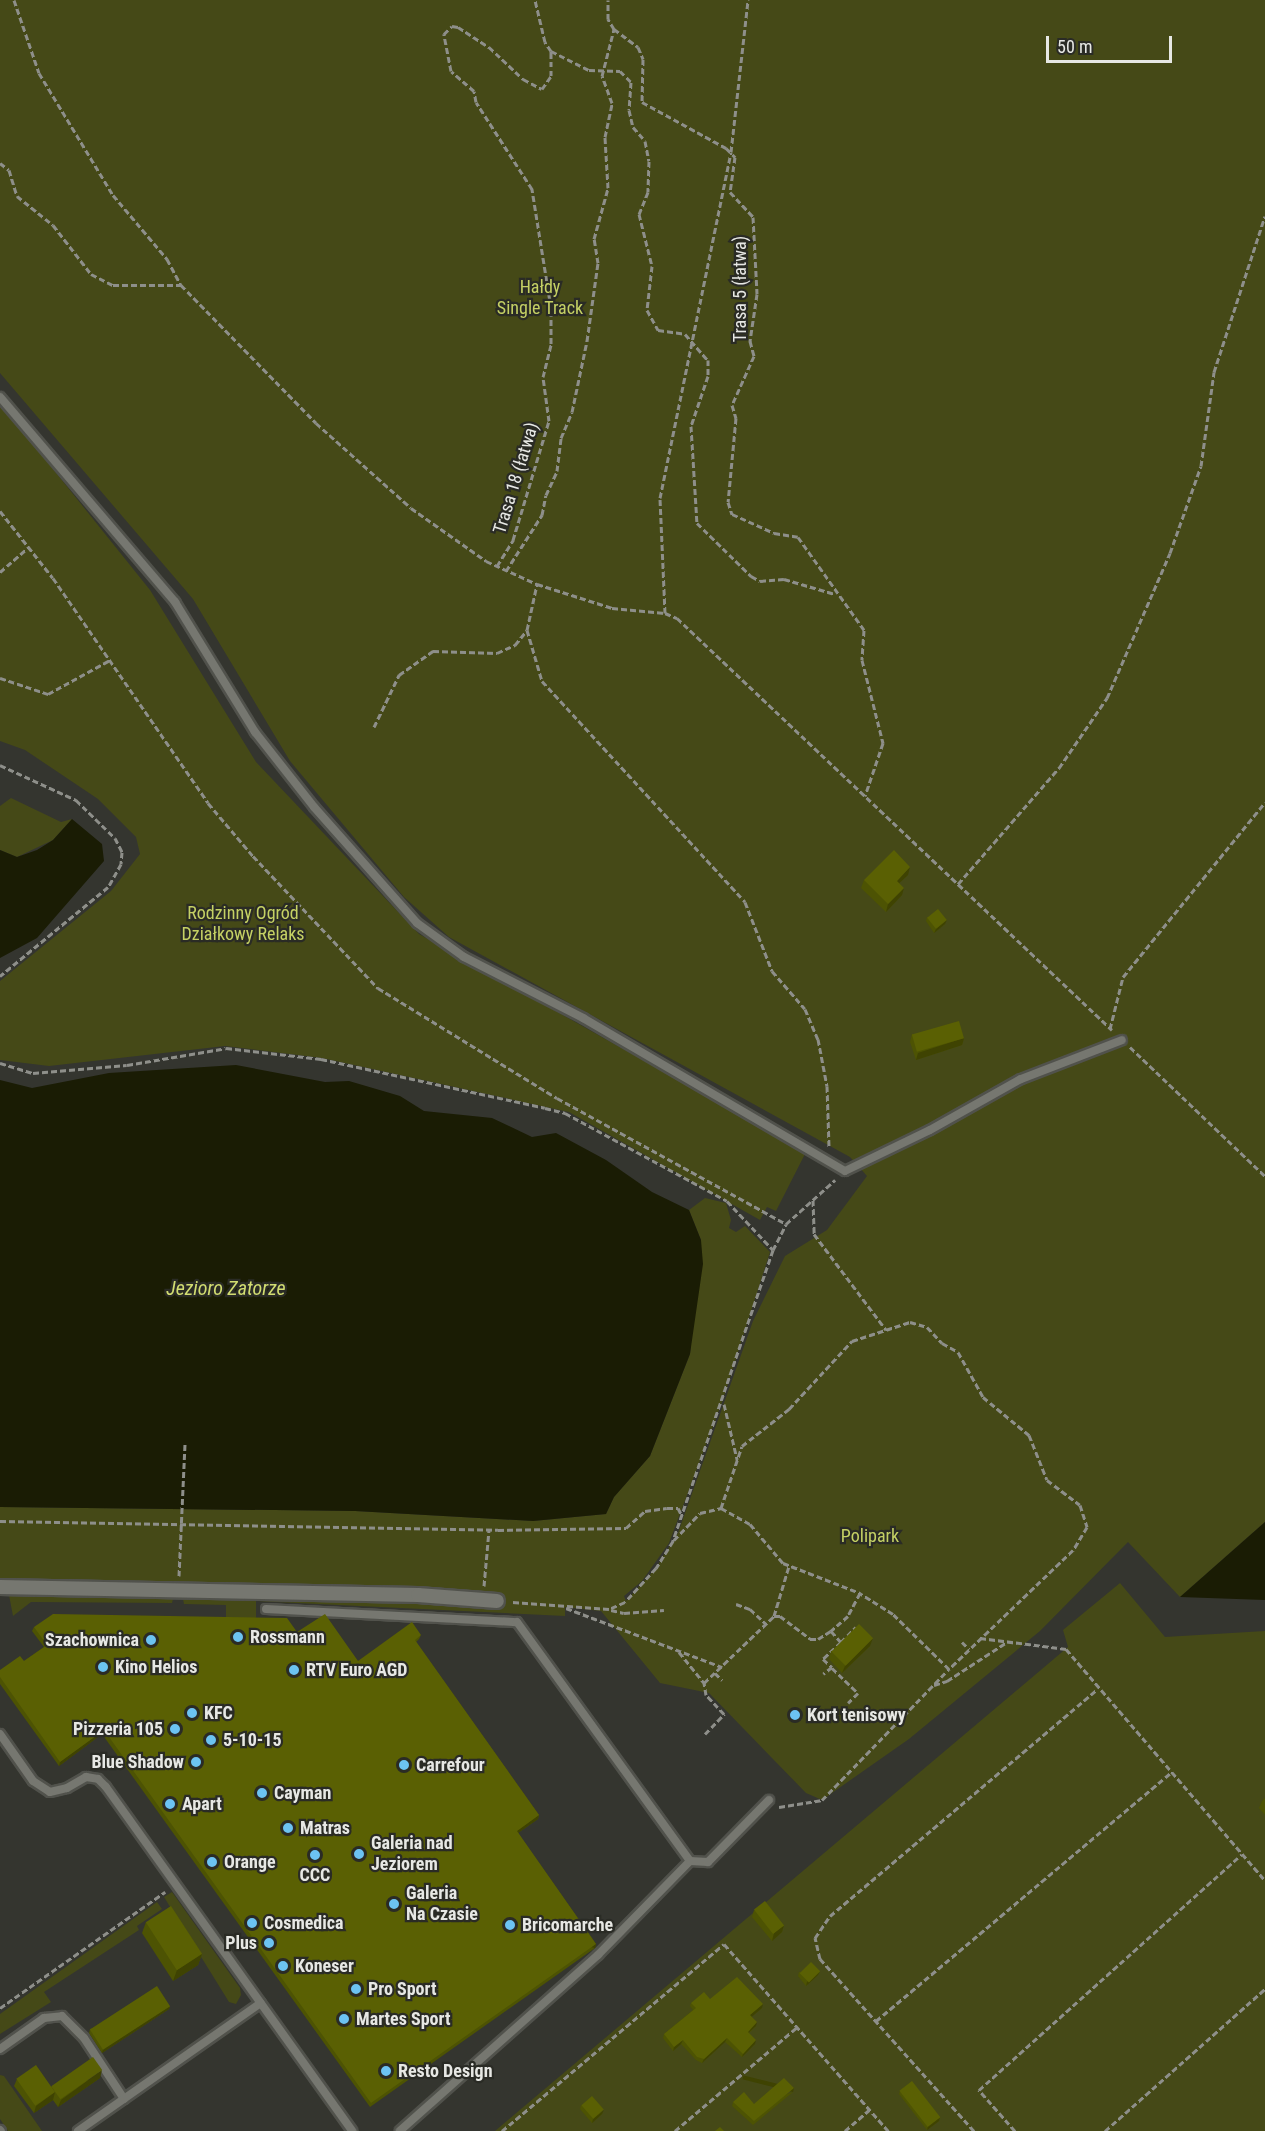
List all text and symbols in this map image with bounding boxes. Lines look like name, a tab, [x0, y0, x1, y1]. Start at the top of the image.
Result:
scale bar	[1049, 24, 1175, 62]
text: 50 m	[1057, 36, 1092, 57]
street label: Trasa 5 (łatwa)	[729, 236, 751, 342]
park label: Hałdy Single Track	[497, 277, 583, 320]
street label: Trasa 18 (łatwa)	[489, 420, 543, 536]
park label: Rodzinny Ogród Działkowy Relaks	[182, 903, 304, 946]
water label: Jezioro Zatorze	[166, 1276, 286, 1300]
park label: Polipark	[841, 1525, 899, 1547]
place label: Rossmann	[250, 1626, 325, 1648]
place label: Szachownica	[45, 1629, 139, 1651]
marker: Rossmann	[231, 1630, 245, 1644]
marker: Szachownica	[144, 1633, 158, 1647]
place label: Kino Helios	[115, 1656, 197, 1678]
place label: RTV Euro AGD	[306, 1659, 408, 1681]
marker: Kino Helios	[96, 1660, 110, 1674]
marker: RTV Euro AGD	[287, 1663, 301, 1677]
place label: KFC	[204, 1702, 233, 1724]
place label: Kort tenisowy	[807, 1704, 906, 1726]
marker: KFC	[185, 1706, 199, 1720]
marker: Kort tenisowy	[788, 1708, 802, 1722]
place label: Pizzeria 105	[73, 1718, 163, 1740]
marker: Pizzeria 105	[168, 1722, 182, 1736]
place label: 5-10-15	[223, 1729, 281, 1751]
marker: 5-10-15	[204, 1733, 218, 1747]
place label: Blue Shadow	[91, 1751, 184, 1773]
place label: Carrefour	[416, 1754, 485, 1776]
marker: Blue Shadow	[189, 1755, 203, 1769]
marker: Carrefour	[397, 1758, 411, 1772]
place label: Cayman	[274, 1782, 331, 1804]
marker: Cayman	[255, 1786, 269, 1800]
place label: Apart	[182, 1793, 222, 1815]
marker: Apart	[163, 1797, 177, 1811]
place label: Matras	[300, 1817, 350, 1839]
marker: Matras	[281, 1821, 295, 1835]
place label: Galeria nad Jeziorem	[371, 1833, 453, 1876]
marker: Galeria nad Jeziorem	[352, 1847, 366, 1861]
marker: CCC	[308, 1848, 322, 1862]
place label: Orange	[224, 1851, 276, 1873]
marker: Orange	[205, 1855, 219, 1869]
place label: CCC	[300, 1864, 330, 1886]
place label: Galeria Na Czasie	[406, 1883, 478, 1926]
marker: Galeria Na Czasie	[387, 1897, 401, 1911]
place label: Cosmedica	[264, 1912, 344, 1934]
place label: Bricomarche	[522, 1914, 613, 1936]
marker: Cosmedica	[245, 1916, 259, 1930]
marker: Bricomarche	[503, 1918, 517, 1932]
place label: Plus	[225, 1932, 257, 1954]
marker: Plus	[262, 1936, 276, 1950]
place label: Koneser	[295, 1955, 354, 1977]
marker: Koneser	[276, 1959, 290, 1973]
place label: Pro Sport	[368, 1978, 436, 2000]
marker: Pro Sport	[349, 1982, 363, 1996]
place label: Martes Sport	[356, 2008, 450, 2030]
marker: Martes Sport	[337, 2012, 351, 2026]
place label: Resto Design	[398, 2060, 493, 2082]
marker: Resto Design	[379, 2064, 393, 2078]

